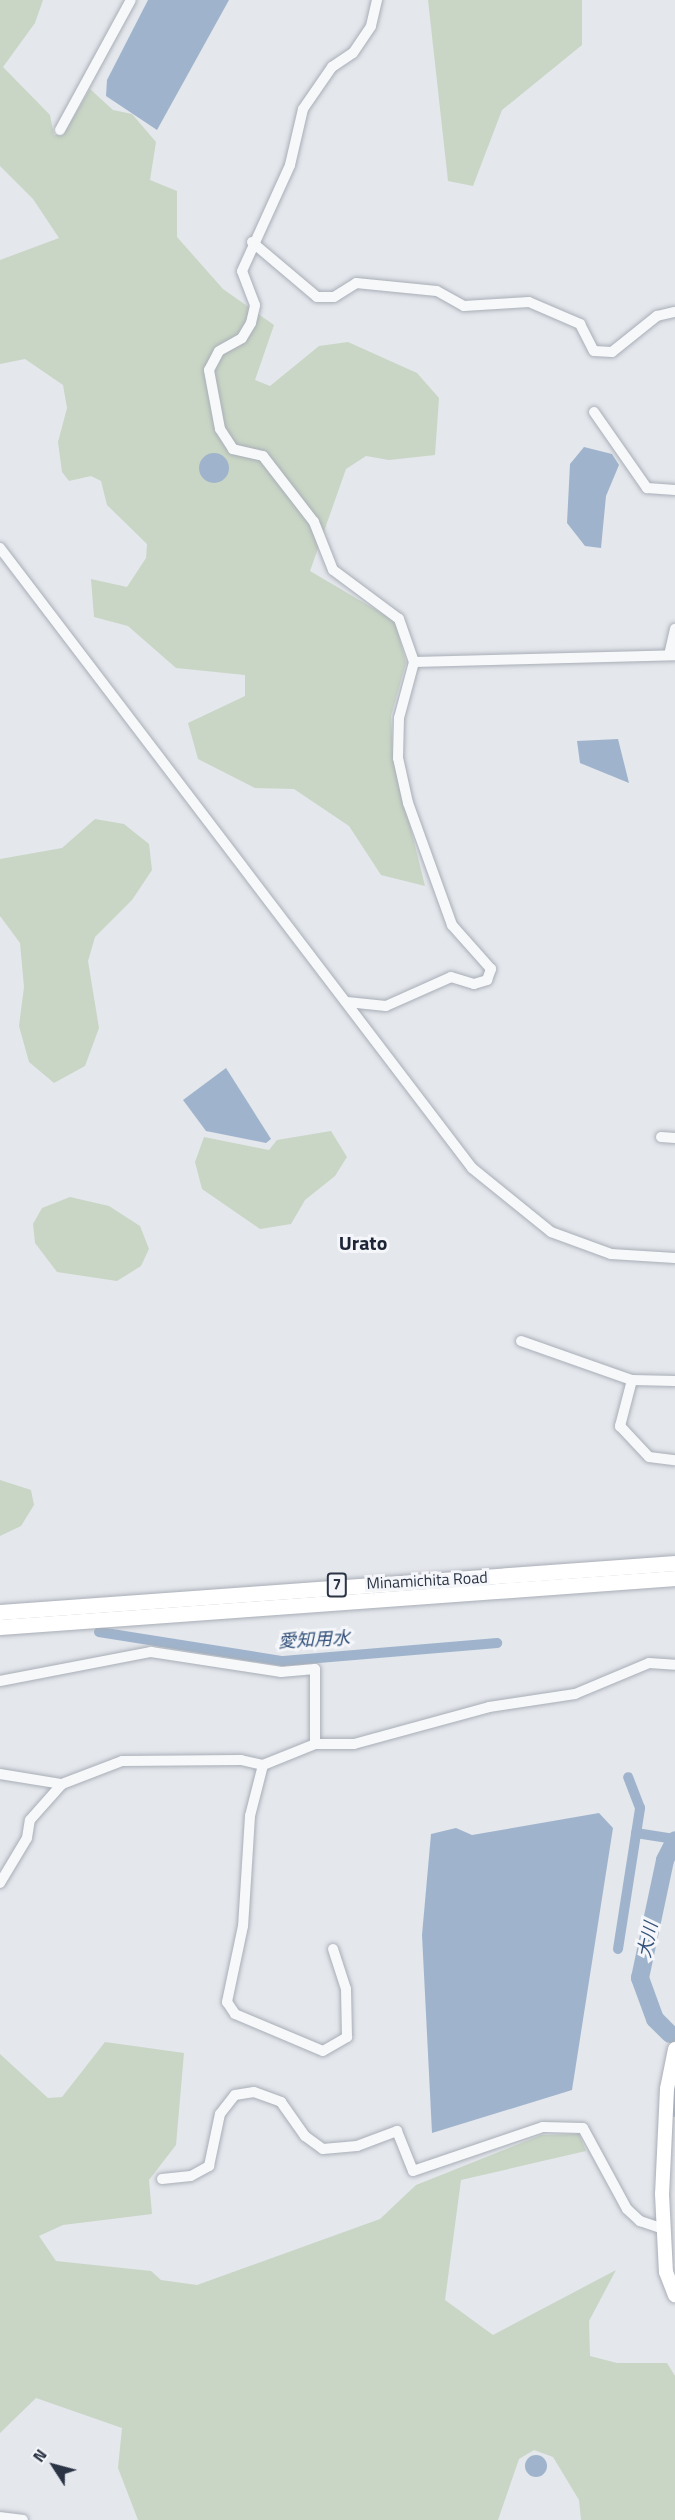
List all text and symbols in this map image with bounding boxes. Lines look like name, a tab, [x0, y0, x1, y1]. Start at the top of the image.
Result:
district label: Urato	[339, 1230, 387, 1254]
street label: Minamichita Road	[366, 1567, 488, 1593]
road number: 7	[326, 1573, 348, 1597]
water label: 愛知用水	[277, 1627, 351, 1653]
water label: 大川	[634, 1920, 662, 1960]
north arrow	[24, 2436, 84, 2496]
text: N	[26, 2444, 52, 2467]

